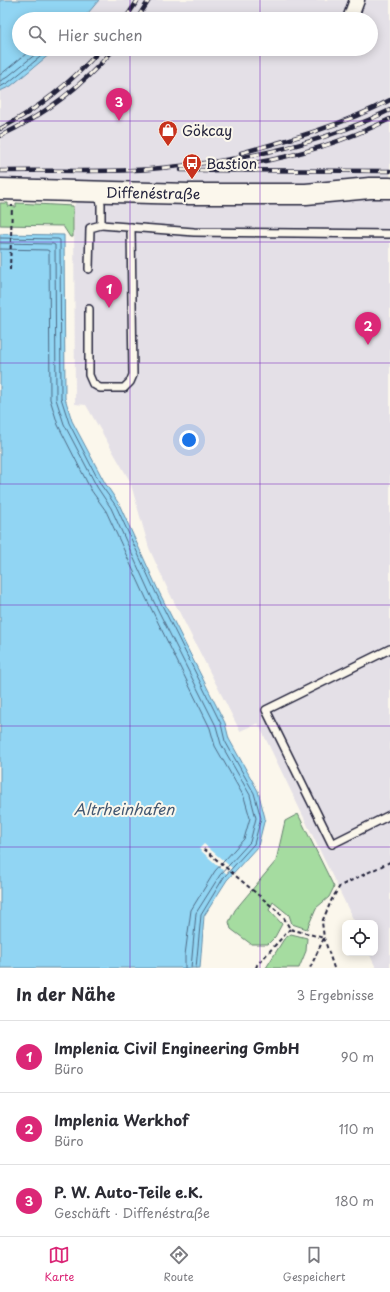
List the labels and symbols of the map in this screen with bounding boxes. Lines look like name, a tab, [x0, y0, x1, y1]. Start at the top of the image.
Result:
pin: 3	[106, 88, 132, 121]
shop icon: Gökcay	[157, 119, 179, 147]
place label: Gökcay	[182, 120, 232, 141]
bus stop icon: Bastion	[181, 152, 203, 180]
place label: Bastion	[206, 153, 257, 174]
street label: Diffenéstraße	[106, 182, 200, 204]
pin: 1	[96, 275, 122, 308]
pin: 2	[355, 312, 381, 345]
your location	[179, 430, 199, 450]
water label: Altrheinhafen	[74, 797, 175, 820]

